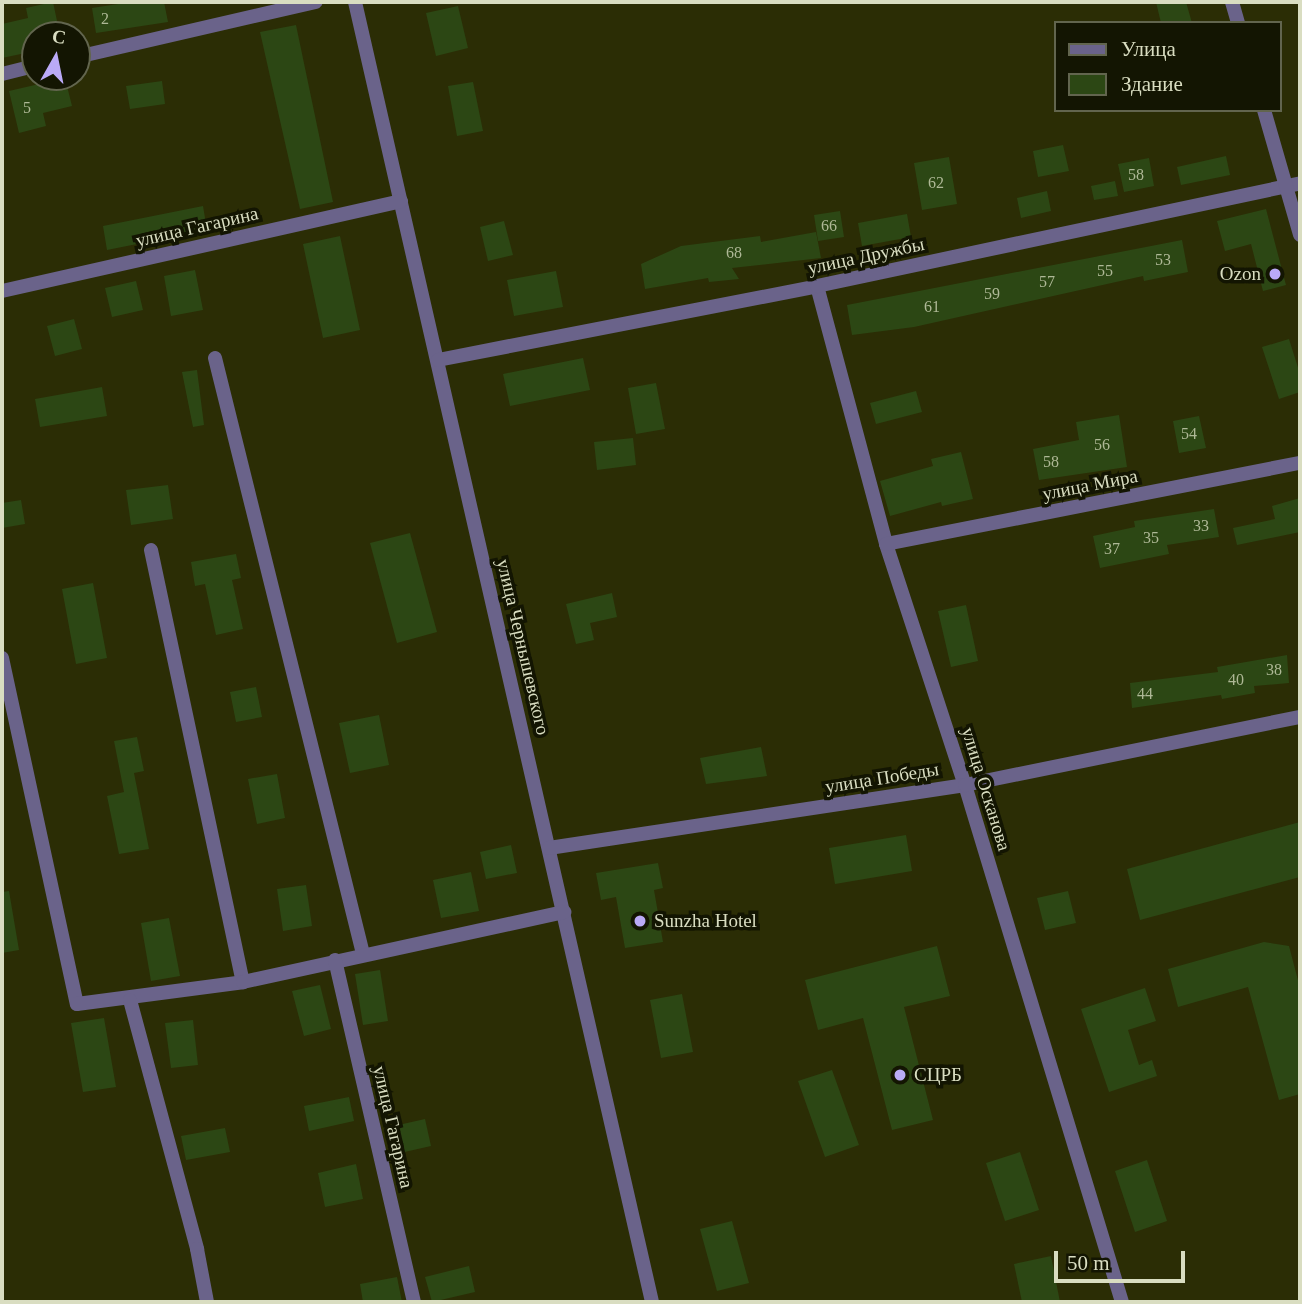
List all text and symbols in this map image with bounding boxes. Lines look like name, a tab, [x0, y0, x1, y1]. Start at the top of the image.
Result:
house number: 2	[101, 9, 109, 29]
north arrow	[21, 21, 91, 91]
legend	[1054, 21, 1281, 112]
text: С	[51, 25, 67, 48]
text: Улица	[1121, 37, 1176, 61]
text: Здание	[1121, 72, 1183, 96]
house number: 5	[23, 98, 31, 118]
house number: 58	[1128, 165, 1144, 185]
house number: 62	[928, 173, 944, 193]
street label: улица Гагарина	[133, 202, 261, 252]
house number: 66	[821, 216, 837, 236]
street label: улица Дружбы	[806, 233, 926, 279]
house number: 68	[726, 243, 742, 263]
house number: 53	[1155, 250, 1171, 270]
house number: 55	[1097, 261, 1113, 281]
place label: Ozon	[1220, 263, 1261, 285]
marker: Ozon	[1267, 266, 1283, 282]
house number: 57	[1039, 272, 1055, 292]
house number: 59	[984, 284, 1000, 304]
house number: 61	[924, 297, 940, 317]
house number: 54	[1181, 424, 1197, 444]
house number: 56	[1094, 435, 1110, 455]
house number: 58	[1043, 452, 1059, 472]
street label: улица Мира	[1040, 465, 1140, 505]
house number: 33	[1193, 516, 1209, 536]
house number: 35	[1143, 528, 1159, 548]
house number: 37	[1104, 539, 1120, 559]
street label: улица Чернышевского	[492, 557, 554, 737]
house number: 38	[1266, 660, 1282, 680]
house number: 40	[1228, 670, 1244, 690]
house number: 44	[1137, 684, 1153, 704]
street label: улица Осканова	[956, 724, 1016, 854]
street label: улица Победы	[823, 758, 941, 798]
place label: Sunzha Hotel	[654, 910, 757, 932]
marker: Sunzha Hotel	[632, 913, 648, 929]
street label: улица Гагарина	[368, 1063, 418, 1191]
place label: СЦРБ	[914, 1064, 962, 1086]
marker: СЦРБ	[892, 1067, 908, 1083]
scale bar	[1057, 1238, 1188, 1282]
text: 50 m	[1067, 1251, 1110, 1275]

